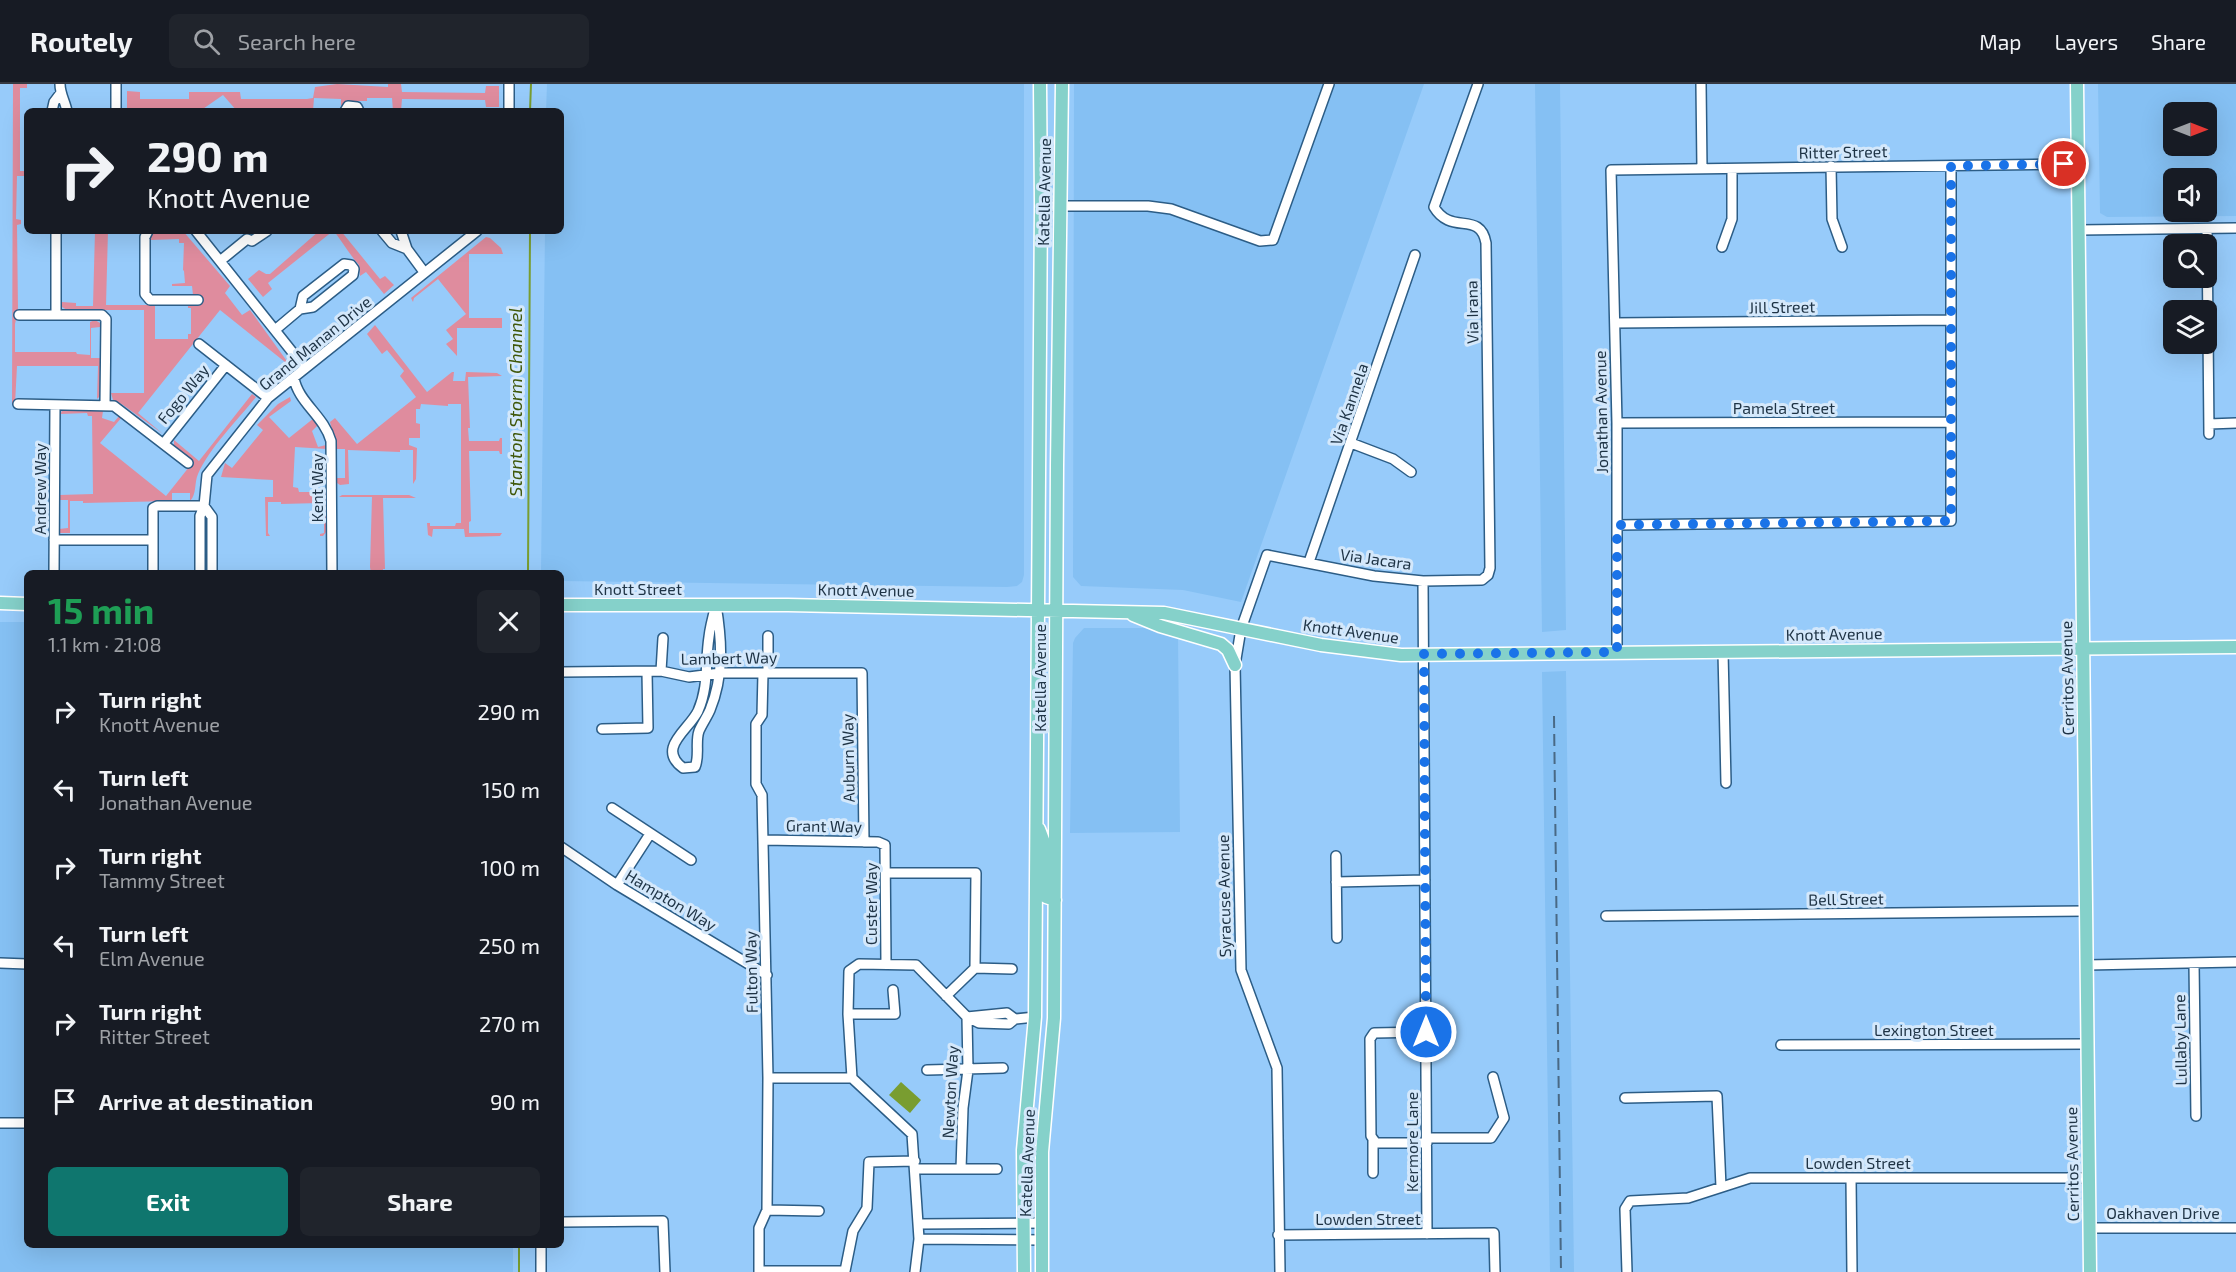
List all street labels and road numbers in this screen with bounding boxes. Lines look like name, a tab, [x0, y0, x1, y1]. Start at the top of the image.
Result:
street label: Katella Avenue	[1033, 138, 1054, 246]
street label: Ritter Street	[1798, 141, 1888, 162]
street label: Via Irana	[1461, 280, 1482, 344]
street label: Grand Manan Drive	[255, 291, 375, 394]
street label: Jill Street	[1749, 296, 1815, 317]
street label: Jonathan Avenue	[1590, 350, 1611, 474]
street label: Fogo Way	[153, 360, 213, 427]
street label: Via Kannela	[1326, 361, 1371, 447]
street label: Pamela Street	[1733, 398, 1835, 417]
street label: Andrew Way	[30, 443, 49, 535]
street label: Kent Way	[307, 453, 326, 522]
street label: Via Jacara	[1339, 544, 1413, 573]
street label: Knott Street	[594, 579, 682, 598]
street label: Knott Avenue	[817, 579, 915, 600]
street label: Knott Avenue	[1302, 614, 1400, 647]
street label: Cerritos Avenue	[2056, 621, 2077, 735]
street label: Knott Avenue	[1785, 623, 1883, 644]
street label: Katella Avenue	[1030, 624, 1049, 732]
street label: Lambert Way	[680, 647, 778, 668]
street label: Auburn Way	[837, 713, 858, 802]
street label: Grant Way	[786, 815, 863, 836]
street label: Syracuse Avenue	[1213, 834, 1234, 958]
street label: Custer Way	[861, 862, 880, 945]
street label: Hampton Way	[622, 865, 721, 934]
street label: Bell Street	[1808, 888, 1884, 909]
street label: Fulton Way	[740, 930, 761, 1013]
street label: Lullaby Lane	[2169, 994, 2190, 1086]
street label: Lexington Street	[1874, 1020, 1994, 1039]
street label: Newton Way	[938, 1044, 961, 1139]
street label: Kermore Lane	[1402, 1092, 1421, 1192]
street label: Cerritos Avenue	[2061, 1107, 2082, 1221]
street label: Katella Avenue	[1015, 1109, 1038, 1217]
street label: Lowden Street	[1805, 1153, 1911, 1172]
street label: Oakhaven Drive	[2106, 1203, 2220, 1222]
street label: Lowden Street	[1315, 1209, 1421, 1228]

